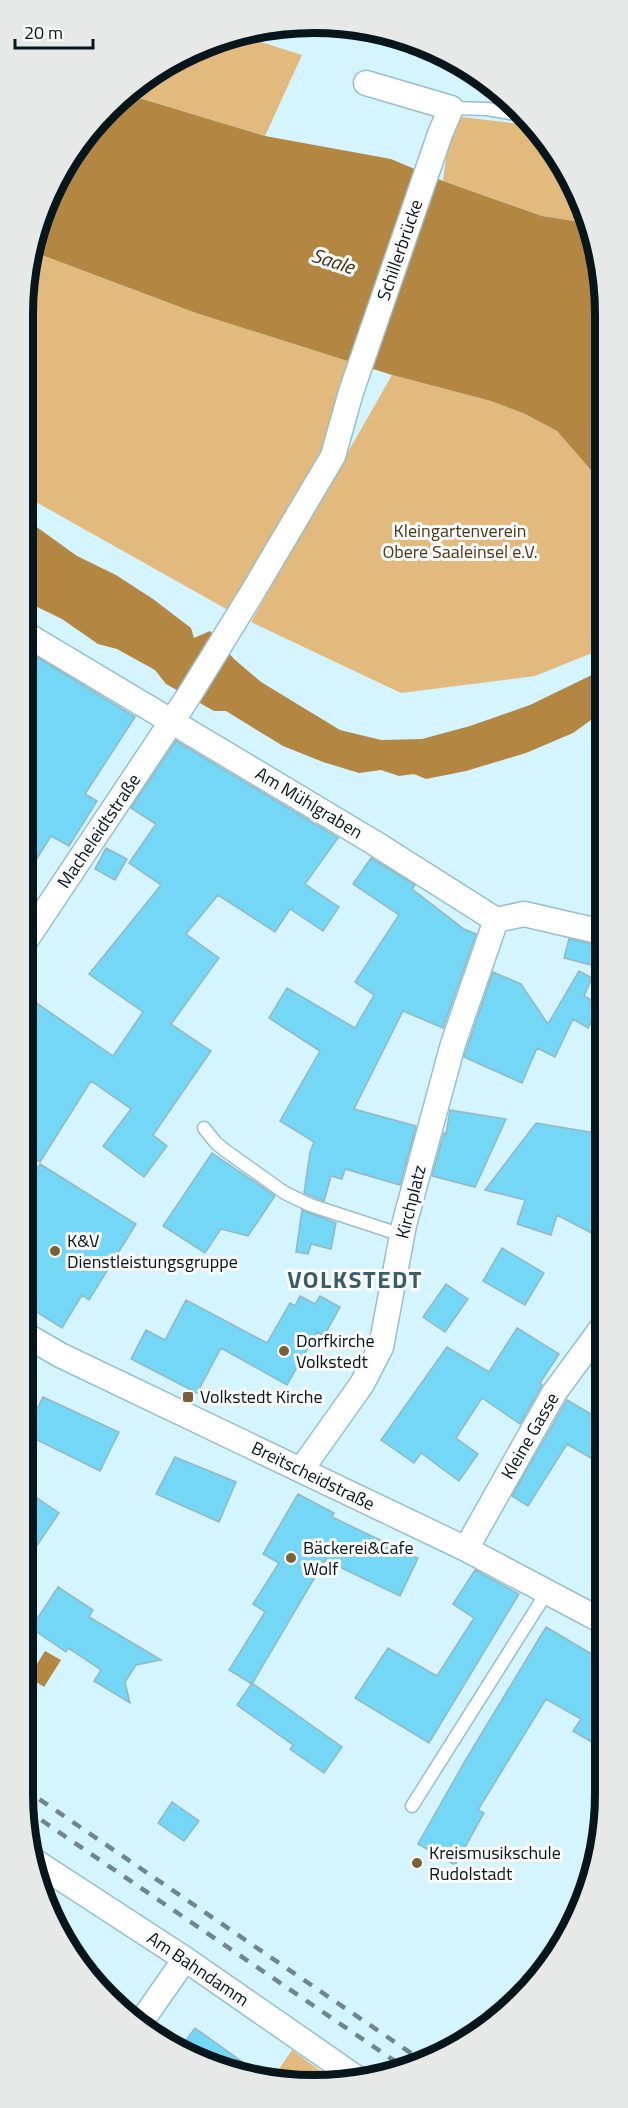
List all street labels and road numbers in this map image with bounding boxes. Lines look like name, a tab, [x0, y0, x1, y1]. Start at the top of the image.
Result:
street label: Schillerbrücke	[370, 196, 429, 304]
street label: Am Mühlgraben	[250, 760, 368, 845]
street label: Macheleidtstraße	[50, 768, 147, 893]
street label: Kirchplatz	[388, 1162, 433, 1241]
street label: Kleine Gasse	[494, 1387, 565, 1484]
street label: Breitscheidstraße	[247, 1434, 379, 1517]
street label: Am Bahndamm	[142, 1924, 255, 2013]

